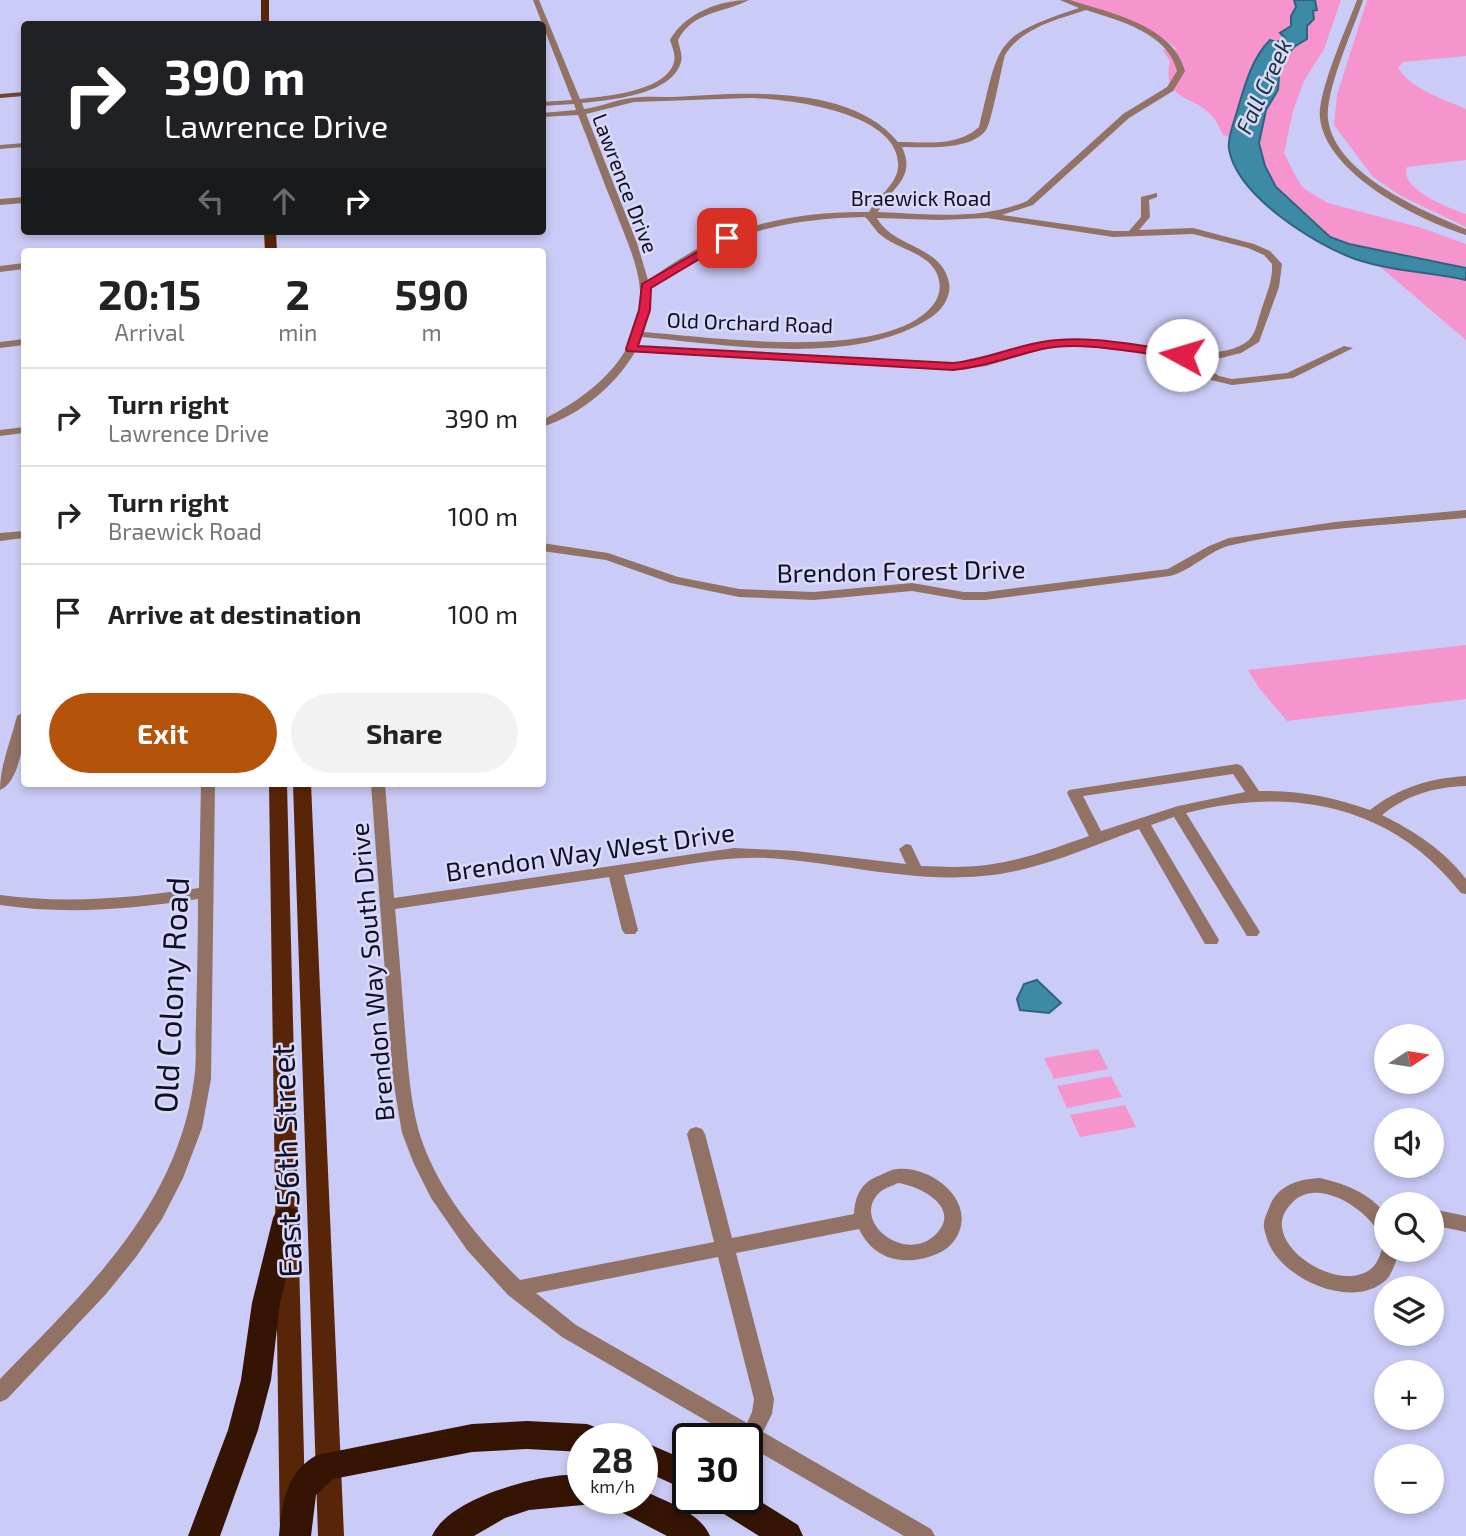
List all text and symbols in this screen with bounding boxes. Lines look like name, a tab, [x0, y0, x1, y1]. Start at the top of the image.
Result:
water label: Fall Creek	[1229, 34, 1297, 138]
text: 390 m	[164, 46, 305, 105]
icon: right	[49, 49, 140, 140]
text: Lawrence Drive	[164, 106, 388, 144]
street label: Lawrence Drive	[588, 110, 664, 256]
icon: left	[192, 182, 230, 220]
icon: ahead	[265, 182, 303, 220]
icon: right	[338, 182, 376, 220]
street label: Braewick Road	[851, 185, 991, 210]
pin	[697, 208, 757, 268]
icon: arrive	[708, 219, 746, 257]
text: 20:15	[98, 268, 201, 318]
text: 2	[286, 268, 310, 318]
text: 590	[394, 268, 469, 318]
street label: Old Orchard Road	[666, 307, 834, 337]
text: Arrival	[115, 318, 185, 346]
text: min	[278, 318, 317, 346]
text: m	[422, 318, 442, 346]
position arrow	[1145, 318, 1219, 392]
text: Turn right	[108, 388, 229, 419]
icon: right	[49, 398, 87, 436]
text: 390 m	[444, 402, 518, 433]
text: Lawrence Drive	[108, 419, 269, 447]
text: Turn right	[108, 486, 229, 517]
icon: right	[49, 496, 87, 534]
text: 100 m	[448, 500, 518, 531]
text: Braewick Road	[108, 517, 262, 545]
street label: Brendon Forest Drive	[776, 552, 1026, 588]
icon: arrive	[49, 594, 87, 632]
text: Arrive at destination	[108, 598, 361, 629]
text: 100 m	[448, 598, 518, 629]
button: Exit	[49, 693, 277, 773]
button: Share	[291, 693, 518, 773]
street label: Brendon Way West Drive	[443, 815, 737, 887]
street label: Brendon Way South Drive	[342, 821, 400, 1123]
street label: Old Colony Road	[145, 876, 195, 1114]
north arrow	[1374, 1024, 1444, 1094]
map controls	[1374, 1024, 1444, 1514]
street label: East 56th Street	[262, 1044, 308, 1278]
button: sound	[1374, 1108, 1444, 1178]
button: search	[1374, 1192, 1444, 1262]
button: layers	[1374, 1276, 1444, 1346]
button: +	[1374, 1360, 1444, 1430]
speed limit sign: 30	[672, 1423, 763, 1514]
text: 28	[591, 1438, 634, 1480]
button: −	[1374, 1444, 1444, 1514]
text: km/h	[590, 1475, 635, 1497]

